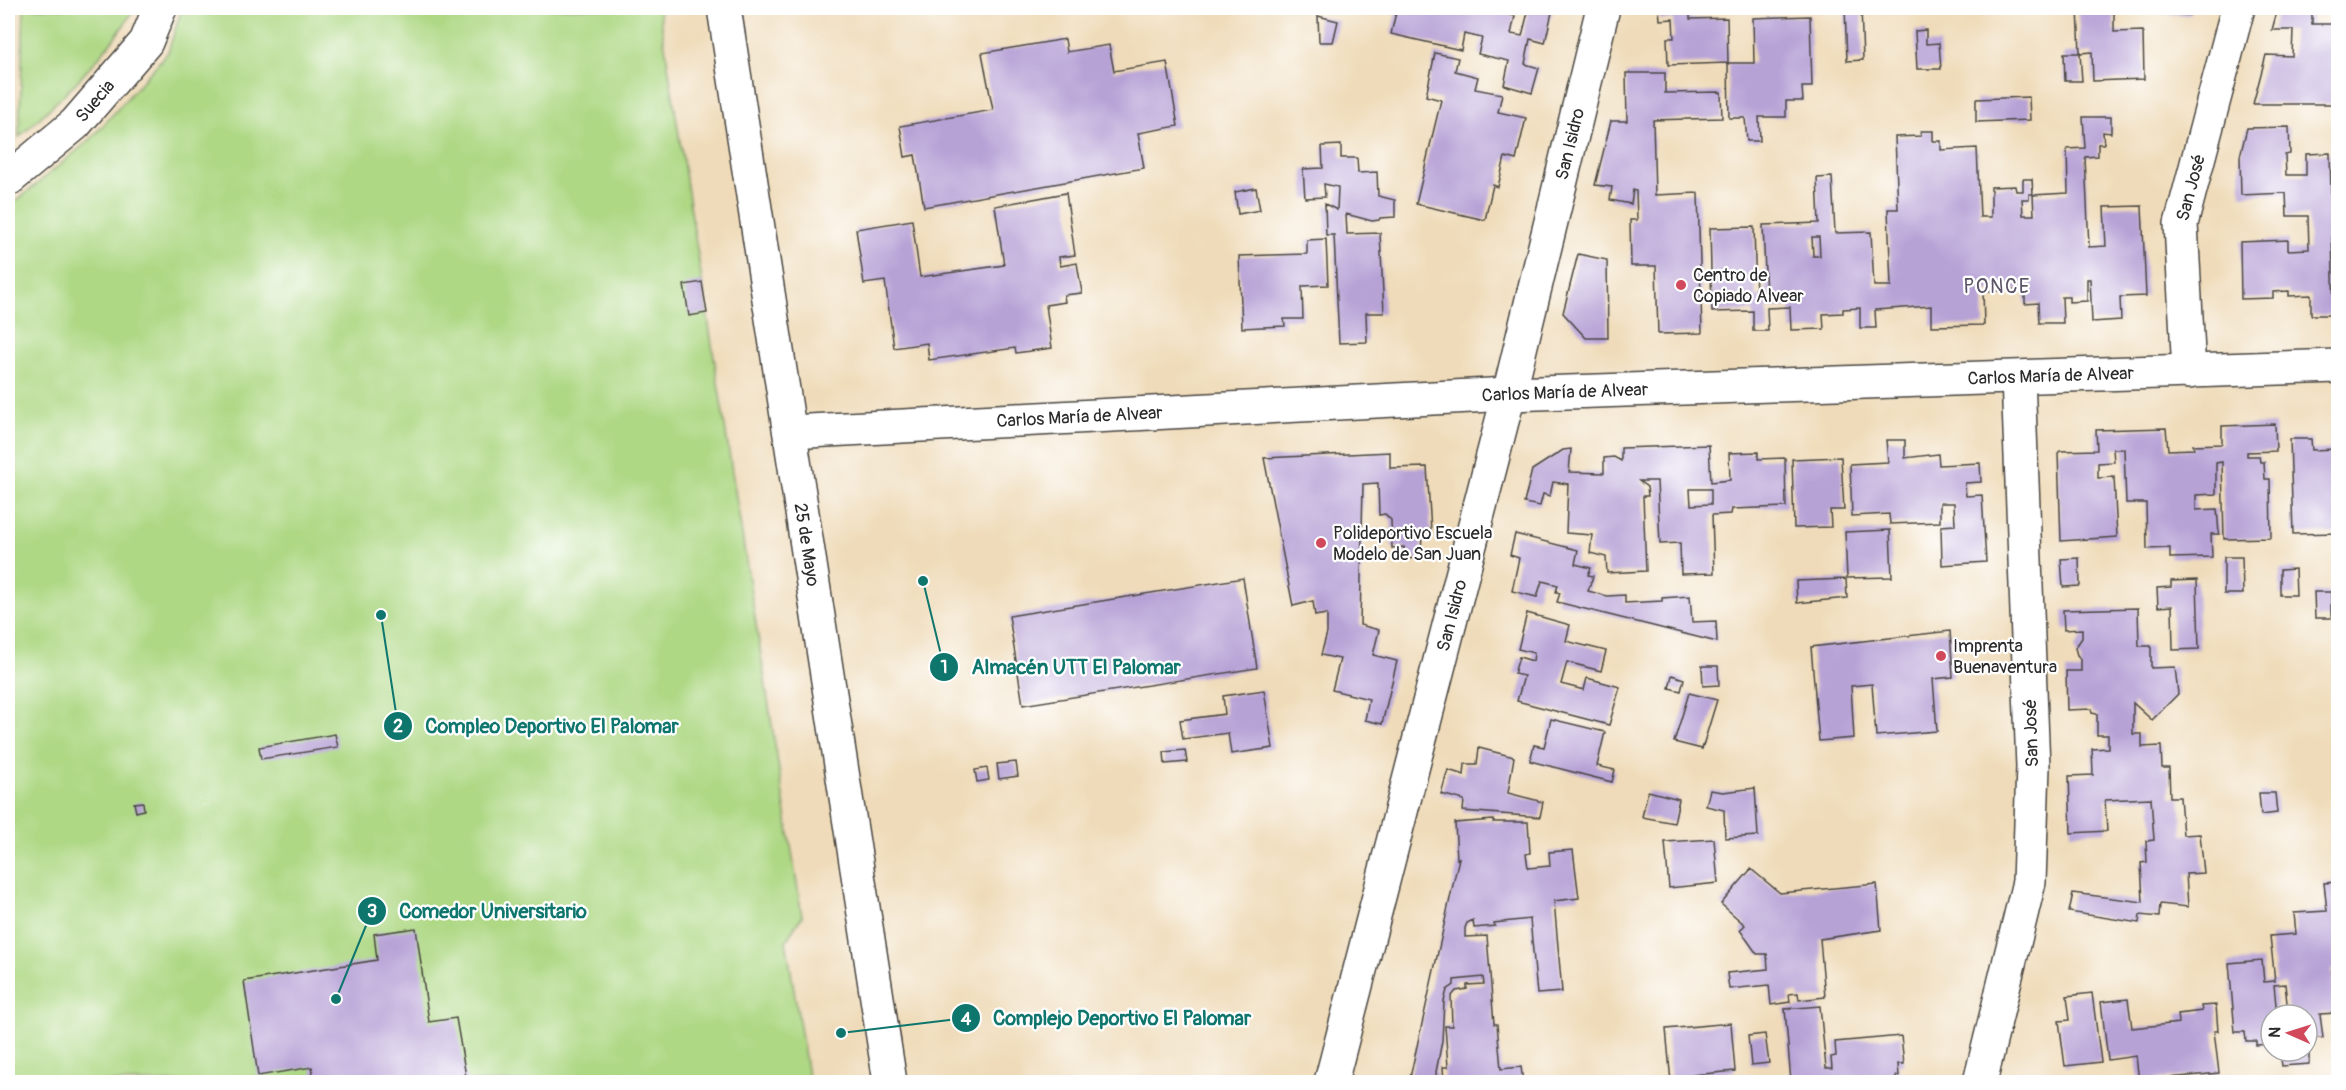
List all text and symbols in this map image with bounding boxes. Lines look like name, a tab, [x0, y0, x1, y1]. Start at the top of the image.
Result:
street label: Suecia	[71, 75, 120, 127]
street label: San Isidro	[1551, 105, 1590, 182]
street label: San José	[2171, 152, 2211, 224]
place label: Centro de Copiado Alvear	[1693, 264, 1804, 308]
district label: PONCE	[1963, 274, 2031, 299]
marker: Centro de Copiado Alvear	[1674, 278, 1688, 292]
street label: Carlos María de Alvear	[1967, 362, 2135, 391]
street label: Carlos María de Alvear	[1481, 378, 1649, 407]
street label: Carlos María de Alvear	[996, 401, 1164, 433]
street label: 25 de Mayo	[789, 501, 824, 588]
place label: Polideportivo Escuela Modelo de San Juan	[1333, 522, 1492, 566]
marker: Polideportivo Escuela Modelo de San Juan	[1314, 536, 1328, 550]
street label: San Isidro	[1432, 577, 1473, 654]
place label: Imprenta Buenaventura	[1953, 635, 2057, 679]
callout: Almacén UTT El Palomar	[929, 648, 1193, 686]
marker: Imprenta Buenaventura	[1934, 649, 1948, 663]
text: Almacén UTT El Palomar	[971, 655, 1181, 680]
text: 1	[940, 656, 948, 679]
street label: San José	[2019, 698, 2044, 768]
callout: Compleo Deportivo El Palomar	[383, 707, 691, 745]
text: Compleo Deportivo El Palomar	[425, 714, 680, 739]
text: 2	[393, 715, 403, 738]
callout: Comedor Universitario	[357, 892, 598, 930]
text: Comedor Universitario	[399, 899, 587, 924]
text: 3	[367, 900, 377, 923]
callout: Complejo Deportivo El Palomar	[951, 999, 1263, 1037]
north arrow	[2259, 1003, 2319, 1063]
text: Complejo Deportivo El Palomar	[993, 1006, 1252, 1031]
text: 4	[961, 1008, 972, 1031]
text: N	[2265, 1026, 2285, 1038]

